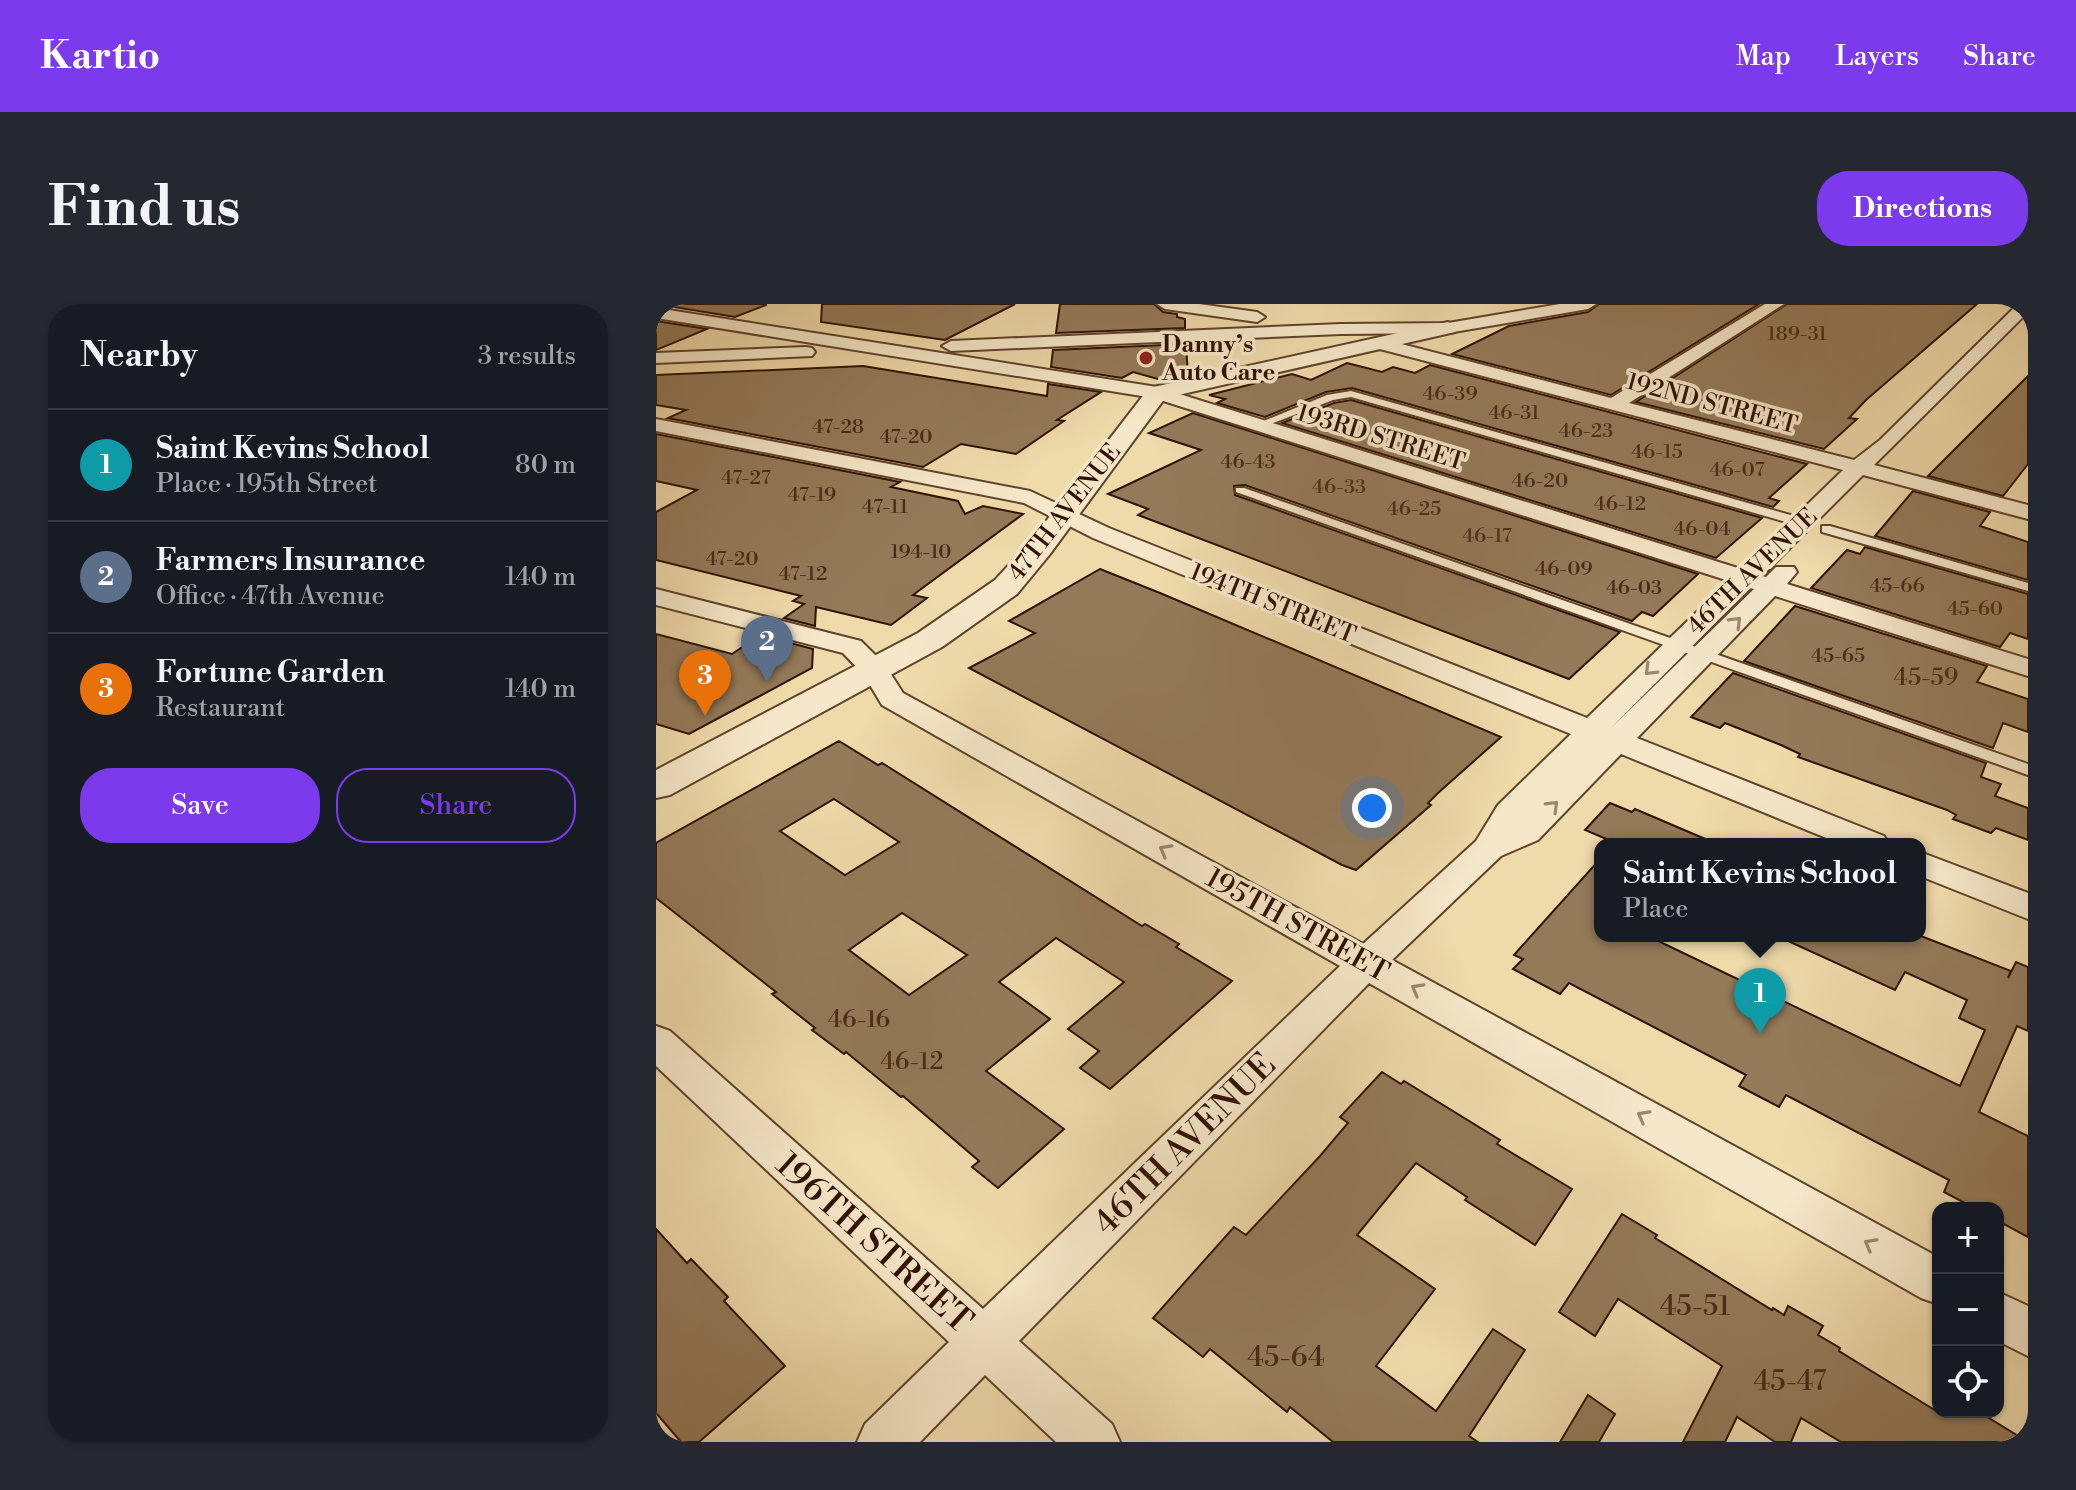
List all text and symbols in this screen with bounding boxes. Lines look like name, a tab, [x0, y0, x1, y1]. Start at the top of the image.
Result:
text: Kartio	[40, 33, 160, 80]
text: Map	[1736, 39, 1791, 74]
text: Layers	[1835, 39, 1919, 74]
text: Share	[1963, 39, 2036, 74]
button: Directions	[1817, 171, 2028, 246]
text: Find us	[48, 173, 241, 243]
house number: 189-31	[1767, 322, 1827, 347]
place label: Danny’s Auto Care	[1161, 330, 1276, 388]
text: Nearby	[80, 335, 198, 377]
text: 3 results	[478, 340, 576, 372]
marker: Danny’s Auto Care	[1137, 349, 1155, 367]
street label: 192ND STREET	[1623, 367, 1801, 441]
house number: 46-39	[1422, 382, 1478, 407]
street label: 193RD STREET	[1293, 398, 1468, 478]
house number: 46-31	[1488, 401, 1540, 426]
house number: 47-28	[812, 415, 864, 440]
house number: 46-23	[1559, 419, 1613, 444]
house number: 47-20	[879, 425, 933, 450]
text: Saint Kevins School	[156, 430, 429, 468]
street label: 47TH AVENUE	[1002, 438, 1128, 587]
house number: 46-15	[1631, 440, 1683, 465]
text: 1	[100, 449, 112, 481]
text: 80 m	[515, 449, 576, 481]
house number: 46-43	[1221, 450, 1275, 475]
house number: 46-07	[1709, 458, 1765, 483]
house number: 47-27	[721, 466, 771, 491]
text: Place · 195th Street	[156, 468, 377, 500]
house number: 46-20	[1512, 469, 1568, 494]
house number: 46-33	[1312, 475, 1366, 500]
house number: 47-19	[788, 483, 836, 508]
house number: 46-12	[1594, 492, 1646, 517]
house number: 47-11	[862, 495, 909, 520]
house number: 46-25	[1387, 497, 1441, 522]
street label: 46TH AVENUE	[1681, 502, 1824, 641]
house number: 46-04	[1673, 517, 1731, 542]
house number: 46-17	[1462, 524, 1512, 549]
house number: 194-10	[891, 540, 951, 565]
text: Farmers Insurance	[156, 542, 425, 580]
house number: 47-20	[705, 547, 759, 572]
street label: 194TH STREET	[1185, 557, 1360, 651]
house number: 46-09	[1535, 557, 1593, 582]
text: 2	[98, 561, 114, 593]
text: 140 m	[505, 561, 576, 593]
house number: 47-12	[779, 562, 827, 587]
house number: 45-66	[1869, 574, 1925, 599]
house number: 46-03	[1606, 576, 1662, 601]
text: Office · 47th Avenue	[156, 580, 385, 612]
house number: 45-60	[1947, 597, 2003, 622]
pin: 2	[741, 616, 793, 682]
one-way arrow	[1727, 617, 1741, 631]
house number: 45-65	[1811, 644, 1865, 669]
pin: 3	[679, 650, 731, 716]
text: Fortune Garden	[156, 654, 385, 692]
one-way arrow	[1645, 661, 1659, 676]
house number: 45-59	[1894, 663, 1958, 693]
text: 3	[98, 673, 114, 705]
text: 140 m	[505, 673, 576, 705]
text: Restaurant	[156, 692, 285, 724]
button: Save	[80, 768, 320, 843]
button: Share	[336, 768, 576, 843]
your location	[1352, 788, 1392, 828]
one-way arrow	[1543, 801, 1558, 815]
popup	[1594, 838, 1926, 942]
one-way arrow	[1158, 844, 1173, 859]
text: Saint Kevins School	[1623, 855, 1897, 893]
street label: 195TH STREET	[1199, 860, 1395, 990]
text: Place	[1623, 893, 1688, 925]
pin: 1	[1734, 968, 1786, 1034]
one-way arrow	[1411, 983, 1425, 999]
house number: 46-16	[828, 1005, 890, 1035]
street label: 46TH AVENUE	[1086, 1045, 1285, 1244]
house number: 46-12	[881, 1047, 943, 1077]
one-way arrow	[1637, 1110, 1652, 1126]
street label: 196TH STREET	[767, 1144, 981, 1343]
map controls	[1932, 1202, 2004, 1418]
button: +	[1932, 1202, 2004, 1274]
one-way arrow	[1864, 1238, 1878, 1253]
button: −	[1932, 1274, 2004, 1346]
house number: 45-51	[1660, 1289, 1730, 1324]
house number: 45-64	[1247, 1340, 1325, 1375]
button: locate	[1932, 1346, 2004, 1418]
house number: 45-47	[1754, 1364, 1826, 1399]

